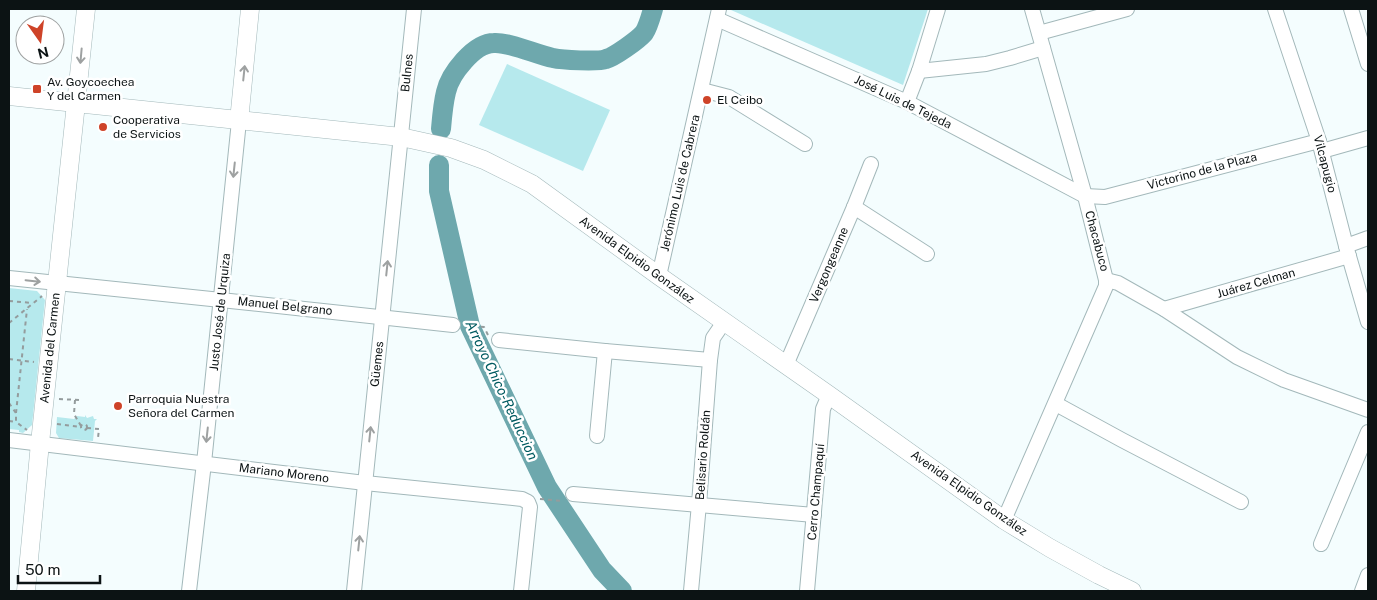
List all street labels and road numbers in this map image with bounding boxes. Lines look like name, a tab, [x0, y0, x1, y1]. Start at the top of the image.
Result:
street label: Bulnes	[398, 53, 416, 93]
street label: José Luis de Tejeda	[852, 72, 954, 132]
street label: Jerónimo Luis de Cabrera	[657, 113, 703, 253]
street label: Vilcapugio	[1311, 134, 1339, 194]
street label: Victorino de la Plaza	[1146, 150, 1258, 192]
street label: Chacabuco	[1082, 209, 1112, 273]
street label: Avenida Elpidio González	[577, 214, 697, 307]
street label: Vergongeanne	[807, 225, 851, 305]
street label: Justo José de Urquiza	[207, 253, 233, 371]
street label: Juárez Celman	[1215, 265, 1297, 301]
street label: Avenida del Carmen	[37, 292, 63, 404]
street label: Manuel Belgrano	[237, 294, 333, 318]
street label: Güemes	[368, 341, 386, 387]
street label: Belisario Roldán	[693, 409, 713, 500]
street label: Cerro Champaquí	[805, 442, 827, 541]
street label: Avenida Elpidio González	[908, 448, 1030, 539]
street label: Mariano Moreno	[238, 461, 330, 485]

